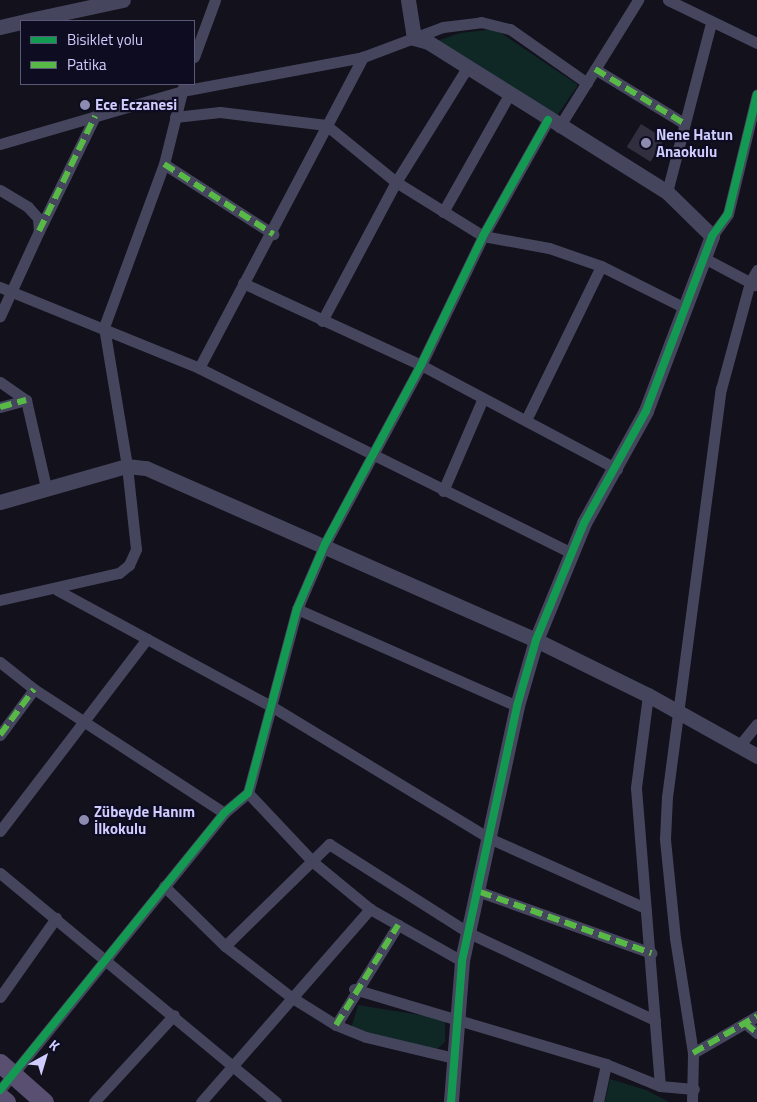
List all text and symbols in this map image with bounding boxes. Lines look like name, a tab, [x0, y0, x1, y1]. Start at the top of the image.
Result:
legend	[20, 20, 195, 85]
text: Bisiklet yolu	[67, 28, 143, 51]
text: Patika	[67, 53, 107, 76]
place label: Ece Eczanesi	[95, 96, 177, 114]
marker: Ece Eczanesi	[79, 99, 91, 111]
place label: Nene Hatun Anaokulu	[656, 125, 733, 160]
marker: Nene Hatun Anaokulu	[640, 137, 652, 149]
place label: Zübeyde Hanım İlkokulu	[94, 802, 195, 837]
marker: Zübeyde Hanım İlkokulu	[78, 814, 90, 826]
north arrow	[20, 1032, 70, 1082]
text: K	[45, 1034, 65, 1056]

